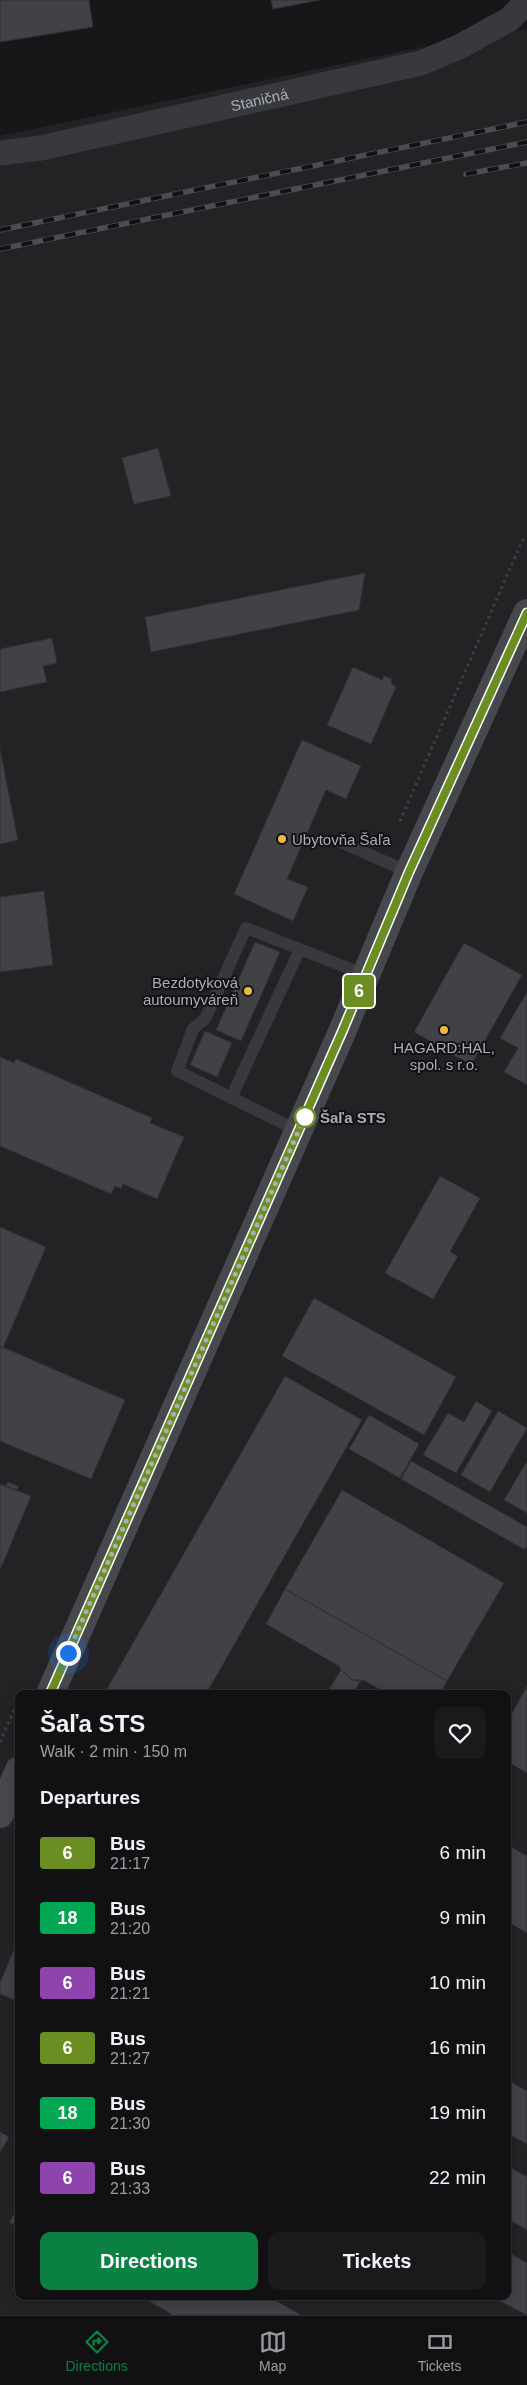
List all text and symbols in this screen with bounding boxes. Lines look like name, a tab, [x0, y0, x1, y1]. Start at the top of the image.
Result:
street label: Staničná	[229, 84, 290, 114]
place label: Ubytovňa Šaľa	[292, 831, 391, 848]
marker: Ubytovňa Šaľa	[276, 833, 288, 845]
place label: Bezdotyková autoumyváreň	[143, 974, 239, 1008]
line badge: 6	[343, 975, 375, 1007]
text: 6	[354, 981, 364, 1001]
marker: Bezdotyková autoumyváreň	[242, 985, 254, 997]
marker: HAGARD:HAL, spol. s r.o.	[438, 1024, 450, 1036]
place label: HAGARD:HAL, spol. s r.o.	[393, 1039, 495, 1073]
marker: Šaľa STS	[294, 1106, 316, 1128]
place label: Šaľa STS	[320, 1109, 386, 1126]
your location	[56, 1641, 81, 1666]
button: heart	[434, 1707, 486, 1759]
text: Šaľa STS	[40, 1710, 145, 1737]
text: Walk · 2 min · 150 m	[40, 1743, 187, 1760]
text: Departures	[40, 1787, 140, 1808]
text: Bus	[110, 1833, 146, 1854]
text: 6 min	[440, 1842, 486, 1863]
text: 6	[62, 1843, 73, 1863]
text: 21:17	[110, 1855, 150, 1872]
text: Bus	[110, 1898, 146, 1919]
text: 9 min	[440, 1907, 486, 1928]
text: 18	[57, 1908, 78, 1928]
text: 21:20	[110, 1920, 150, 1937]
text: Bus	[110, 1963, 146, 1984]
text: 10 min	[429, 1972, 486, 1993]
text: 6	[62, 1973, 73, 1993]
text: 21:21	[110, 1985, 150, 2002]
text: Bus	[110, 2028, 146, 2049]
text: 16 min	[429, 2037, 486, 2058]
text: 6	[62, 2038, 73, 2058]
text: 21:27	[110, 2050, 150, 2067]
text: Bus	[110, 2093, 146, 2114]
text: 19 min	[429, 2102, 486, 2123]
text: 18	[57, 2103, 78, 2123]
text: 21:30	[110, 2115, 150, 2132]
text: Bus	[110, 2158, 146, 2179]
text: 22 min	[429, 2167, 486, 2188]
text: 6	[62, 2168, 73, 2188]
text: 21:33	[110, 2180, 150, 2197]
button: Directions	[40, 2232, 258, 2290]
button: Tickets	[268, 2232, 486, 2290]
tab: Directions	[65, 2328, 128, 2374]
tab: Map	[259, 2328, 287, 2374]
tab: Tickets	[418, 2328, 462, 2374]

